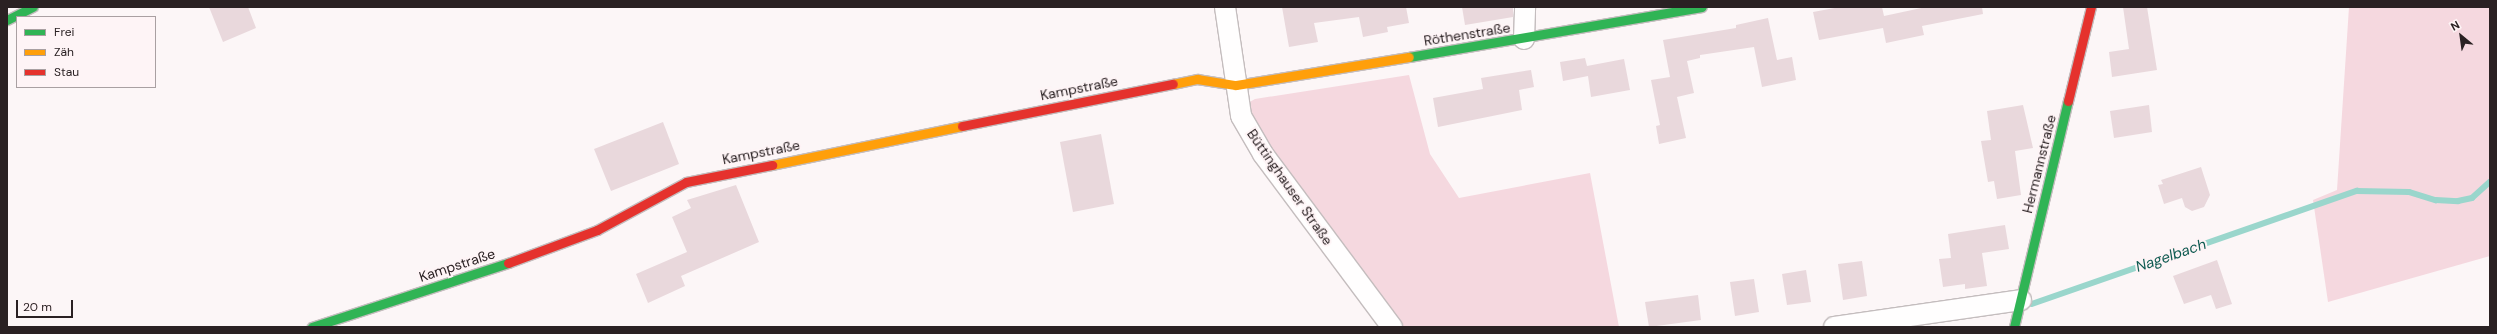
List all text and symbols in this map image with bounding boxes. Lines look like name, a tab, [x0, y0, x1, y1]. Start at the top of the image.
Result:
legend	[16, 16, 156, 88]
north arrow	[2441, 16, 2481, 56]
text: N	[2448, 17, 2462, 34]
street label: Röthenstraße	[1422, 19, 1512, 49]
text: Frei	[54, 24, 74, 40]
text: Zäh	[54, 44, 74, 60]
text: Stau	[54, 64, 79, 80]
street label: Kampstraße	[1039, 72, 1119, 104]
street label: Hermannstraße	[2019, 113, 2059, 215]
street label: Büttinghauser Straße	[1244, 126, 1336, 248]
street label: Kampstraße	[721, 136, 801, 168]
water label: Nagelbach	[2133, 236, 2209, 276]
street label: Kampstraße	[417, 245, 497, 285]
scale bar	[18, 292, 75, 318]
text: 20 m	[23, 299, 52, 315]

